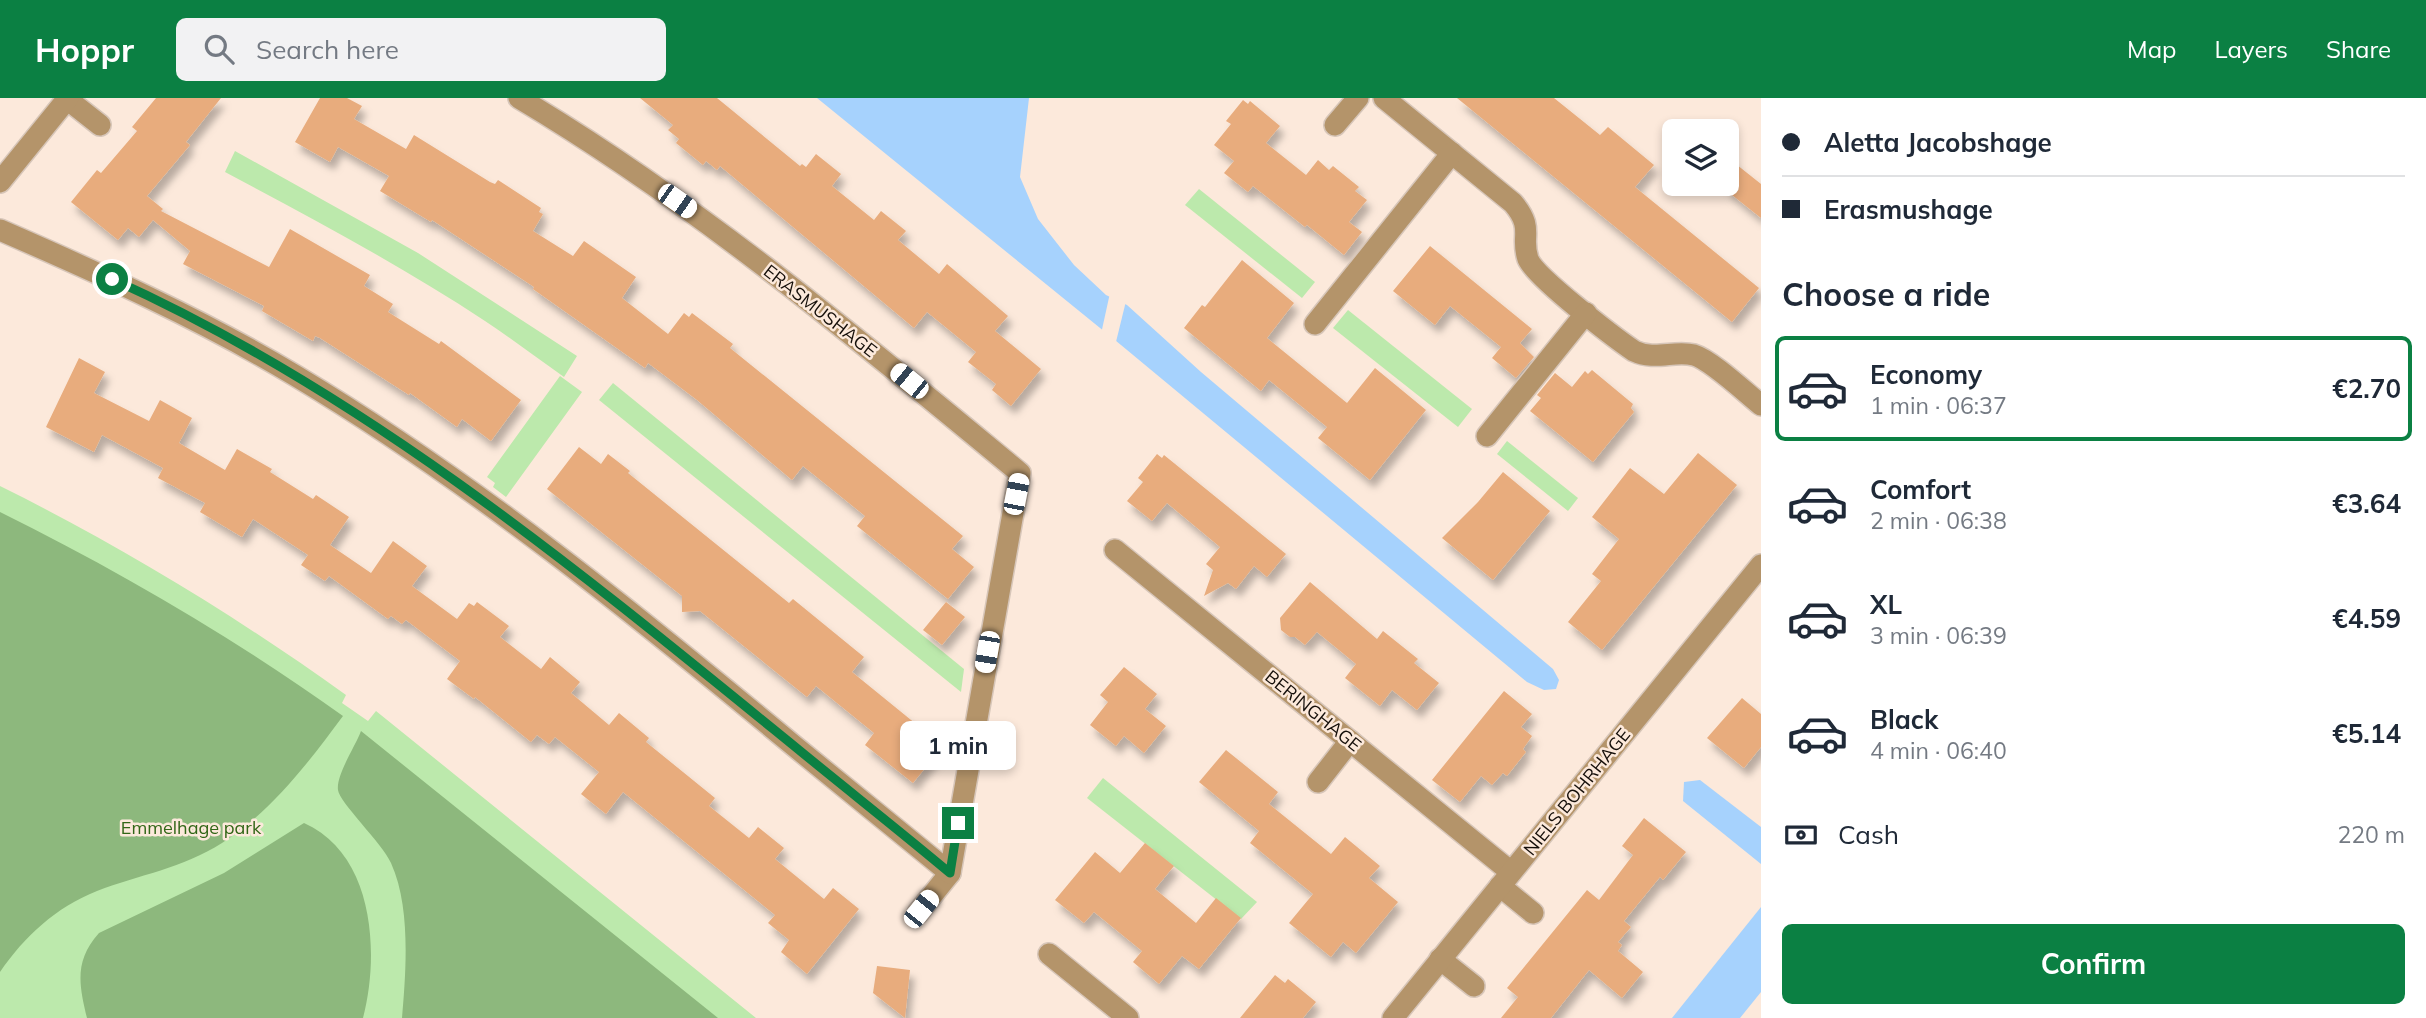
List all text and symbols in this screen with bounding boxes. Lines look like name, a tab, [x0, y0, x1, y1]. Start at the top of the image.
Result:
search box	[176, 18, 666, 81]
text: Hoppr	[35, 29, 134, 70]
icon: search	[200, 30, 238, 68]
text: Search here	[256, 33, 399, 66]
text: Map	[2127, 34, 2176, 64]
text: Layers	[2214, 34, 2288, 64]
text: Share	[2326, 34, 2391, 64]
map controls	[1662, 119, 1739, 196]
button: layers	[1662, 119, 1739, 196]
text: Aletta Jacobshage	[1824, 126, 2052, 159]
car	[654, 180, 701, 222]
text: Erasmushage	[1824, 193, 1993, 226]
street label: ERASMUSHAGE	[759, 259, 882, 362]
route start	[96, 263, 128, 295]
text: Choose a ride	[1782, 274, 1990, 314]
icon: car	[1786, 357, 1849, 420]
text: Economy	[1870, 358, 1982, 391]
car	[887, 360, 932, 402]
text: €2.70	[2332, 372, 2401, 405]
text: 1 min · 06:37	[1870, 391, 2007, 420]
car	[1002, 471, 1031, 517]
icon: car	[1786, 472, 1849, 535]
text: Comfort	[1870, 473, 1971, 506]
text: €3.64	[2332, 487, 2401, 520]
text: 2 min · 06:38	[1870, 506, 2007, 535]
icon: car	[1786, 587, 1849, 650]
text: XL	[1870, 588, 1902, 621]
text: €4.59	[2332, 602, 2401, 635]
text: 3 min · 06:39	[1870, 621, 2007, 650]
car	[974, 629, 1001, 675]
street label: BERINGHAGE	[1261, 665, 1366, 756]
icon: car	[1786, 702, 1849, 765]
text: Black	[1870, 703, 1938, 736]
text: €5.14	[2332, 717, 2401, 750]
callout: 1 min	[900, 722, 1016, 770]
street label: NIELS BOHRHAGE	[1518, 723, 1635, 860]
text: 1 min	[928, 731, 988, 760]
text: 4 min · 06:40	[1870, 736, 2007, 765]
route end	[942, 807, 974, 839]
park label: Emmelhage park	[121, 816, 262, 839]
icon: cash	[1782, 816, 1820, 854]
text: Cash	[1838, 818, 1899, 851]
text: 220 m	[2337, 820, 2405, 849]
car	[900, 886, 943, 932]
button: Confirm	[1782, 924, 2405, 1004]

